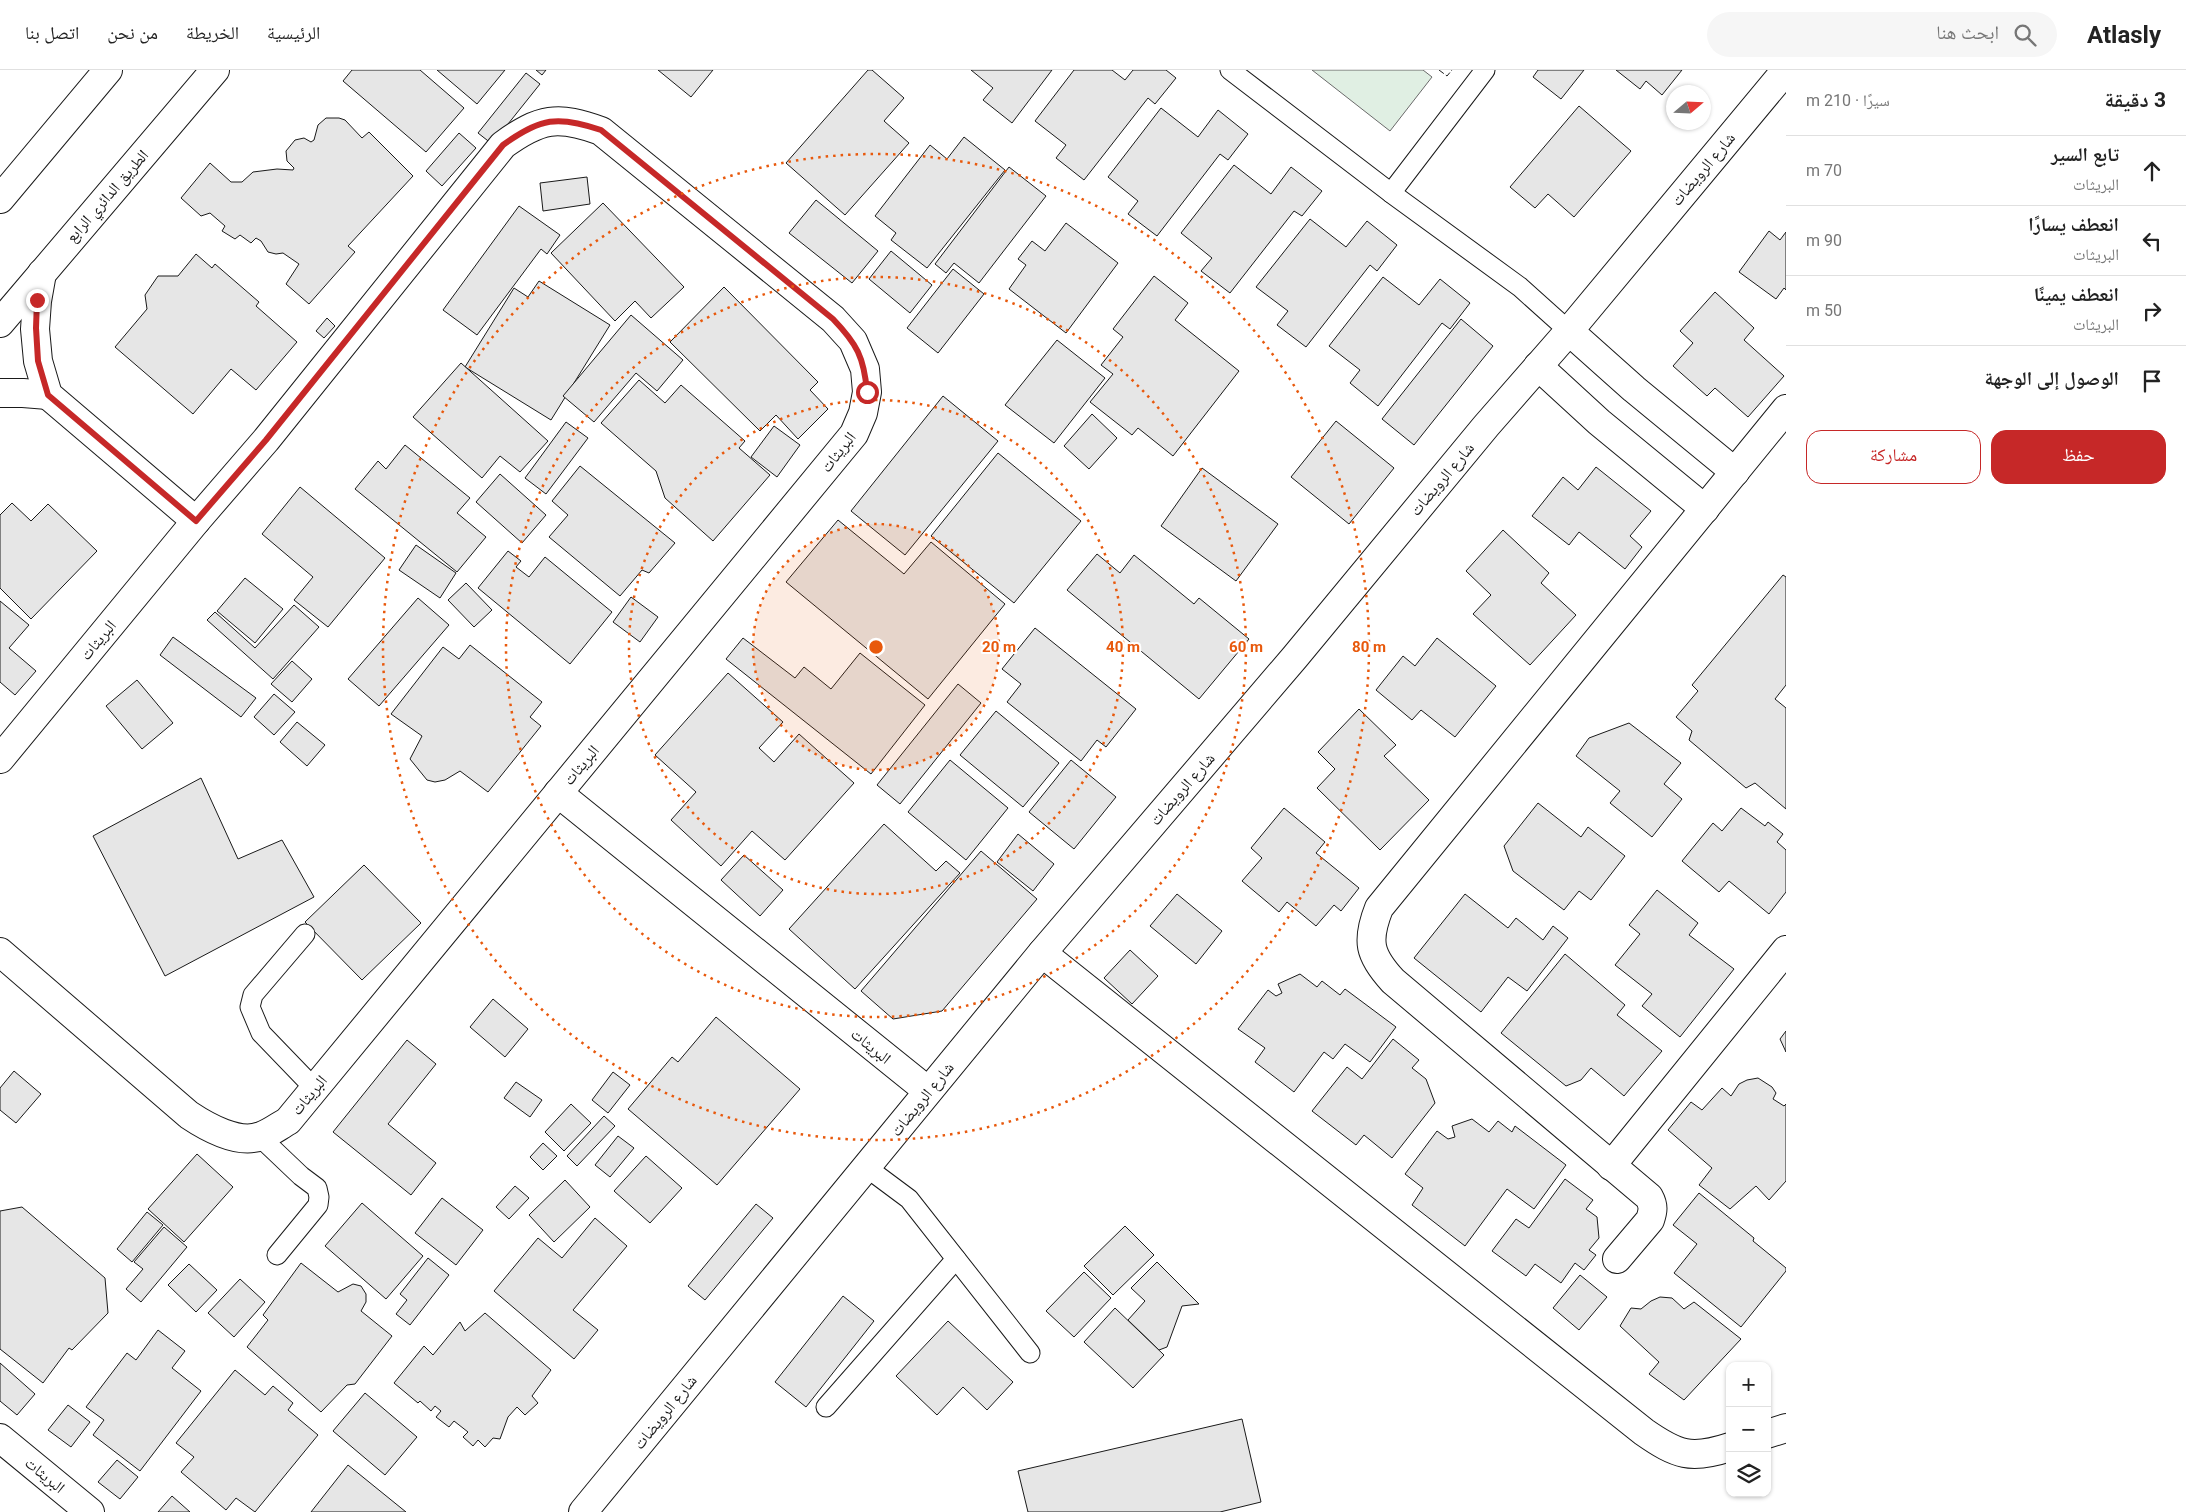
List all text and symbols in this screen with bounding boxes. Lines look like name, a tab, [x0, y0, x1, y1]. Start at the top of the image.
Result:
search box	[1707, 12, 2057, 57]
text: ابحث هنا	[1936, 21, 1999, 44]
icon: search	[2011, 21, 2039, 49]
text: Atlasly	[2087, 21, 2161, 49]
text: اتصل بنا	[25, 22, 79, 43]
text: من نحن	[107, 22, 158, 43]
text: الخريطة	[186, 22, 239, 43]
text: الرئيسية	[267, 22, 320, 43]
north arrow	[1666, 85, 1711, 130]
text: 3 دقيقة	[2105, 88, 2166, 112]
text: سيرًا · 210 m	[1806, 91, 1890, 110]
street label: شارع الرويضات	[1667, 128, 1740, 210]
text: تابع السير	[2051, 143, 2119, 166]
street label: الطريق الدائري الرابع	[62, 146, 155, 248]
icon: ahead	[2138, 157, 2166, 185]
text: 70 m	[1806, 161, 1842, 180]
text: البريثات	[2073, 175, 2119, 194]
text: انعطف يسارًا	[2028, 213, 2119, 236]
icon: left	[2138, 227, 2166, 255]
text: 90 m	[1806, 231, 1842, 250]
text: البريثات	[2073, 245, 2119, 264]
text: انعطف يمينًا	[2034, 283, 2119, 306]
route end	[26, 289, 49, 312]
icon: right	[2138, 297, 2166, 325]
text: 50 m	[1806, 301, 1842, 320]
text: البريثات	[2073, 315, 2119, 334]
text: الوصول إلى الوجهة	[1985, 367, 2119, 390]
icon: arrive	[2138, 367, 2166, 395]
route start	[856, 381, 879, 404]
street label: البريثات	[816, 428, 860, 476]
button: مشاركة	[1806, 430, 1981, 484]
button: حفظ	[1991, 430, 2166, 484]
street label: شارع الرويضات	[1406, 438, 1479, 520]
street label: البريثات	[76, 616, 120, 664]
centre of rings	[867, 638, 885, 656]
text: 20 m	[982, 638, 1016, 656]
text: 40 m	[1106, 638, 1140, 656]
text: 60 m	[1229, 638, 1263, 656]
text: 80 m	[1352, 638, 1386, 656]
street label: البريثات	[559, 741, 603, 789]
street label: شارع الرويضات	[1145, 749, 1219, 830]
street label: البريثات	[847, 1024, 895, 1068]
street label: شارع الرويضات	[886, 1058, 958, 1141]
street label: البريثات	[287, 1071, 331, 1119]
map controls	[1726, 1362, 1771, 1497]
button: +	[1726, 1362, 1771, 1407]
street label: شارع الرويضات	[629, 1371, 701, 1454]
button: −	[1726, 1407, 1771, 1452]
button: layers	[1726, 1452, 1771, 1497]
street label: البريثات	[21, 1453, 69, 1497]

